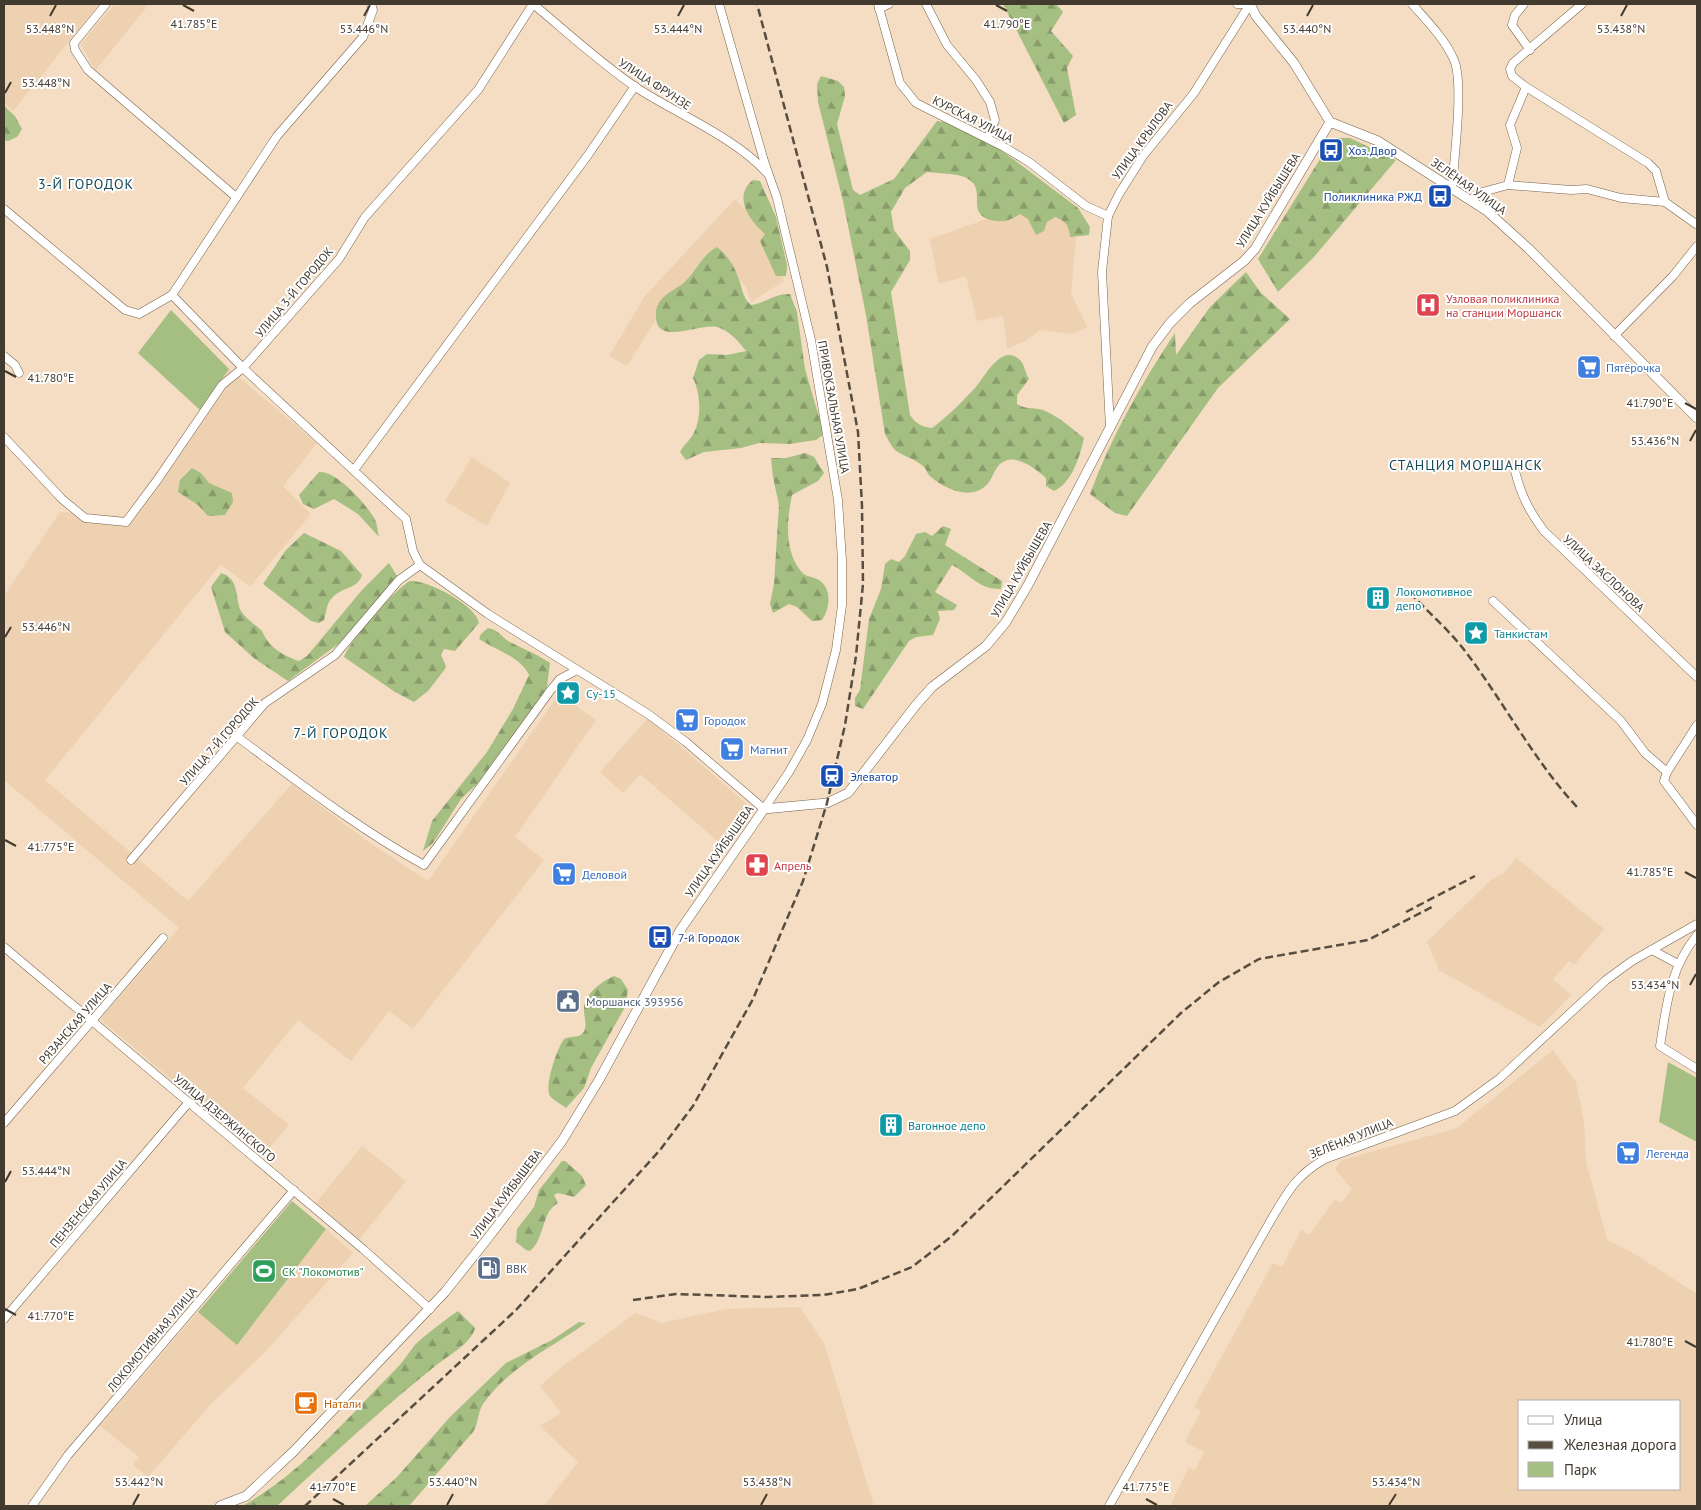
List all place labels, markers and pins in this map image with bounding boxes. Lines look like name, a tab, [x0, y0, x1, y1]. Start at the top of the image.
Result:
bus stop icon: Хоз.Двор	[1318, 137, 1344, 163]
place label: Хоз.Двор	[1348, 143, 1397, 158]
bus stop icon: Поликлиника РЖД	[1427, 183, 1453, 209]
place label: Поликлиника РЖД	[1324, 189, 1422, 204]
place label: Узловая поликлиника на станции Моршанск	[1446, 291, 1562, 320]
hospital icon: Узловая поликлиника на станции Моршанск	[1415, 292, 1441, 318]
supermarket icon: Пятёрочка	[1576, 354, 1602, 380]
place label: Пятёрочка	[1606, 360, 1661, 375]
place label: Локомотивное депо	[1395, 584, 1472, 613]
building icon: Локомотивное депо	[1365, 585, 1391, 611]
place icon: Танкистам	[1463, 620, 1489, 646]
place label: Танкистам	[1494, 626, 1548, 641]
place icon: Су-15	[555, 680, 581, 706]
place label: Су-15	[586, 686, 616, 701]
supermarket icon: Городок	[674, 707, 700, 733]
place label: Городок	[704, 713, 746, 728]
supermarket icon: Магнит	[719, 736, 745, 762]
place label: Магнит	[750, 742, 788, 757]
station icon: Элеватор	[819, 763, 845, 789]
place label: Элеватор	[850, 769, 898, 784]
pharmacy icon: Апрель	[744, 852, 770, 878]
place label: Апрель	[774, 858, 812, 873]
supermarket icon: Деловой	[551, 861, 577, 887]
place label: Деловой	[582, 867, 627, 882]
bus stop icon: 7-й Городок	[647, 924, 673, 950]
place label: 7-й Городок	[678, 930, 740, 945]
public building icon: Моршанск 393956	[555, 988, 581, 1014]
place label: Моршанск 393956	[586, 994, 683, 1009]
building icon: Вагонное депо	[878, 1112, 904, 1138]
place label: Вагонное депо	[908, 1118, 986, 1133]
supermarket icon: Легенда	[1615, 1140, 1641, 1166]
place label: Легенда	[1645, 1146, 1689, 1161]
fuel station icon: ВВК	[476, 1255, 502, 1281]
sports icon: СК "Локомотив"	[251, 1258, 277, 1284]
place label: ВВК	[506, 1261, 527, 1276]
place label: СК "Локомотив"	[282, 1264, 364, 1279]
cafe icon: Натали	[293, 1390, 319, 1416]
place label: Натали	[324, 1396, 361, 1411]

